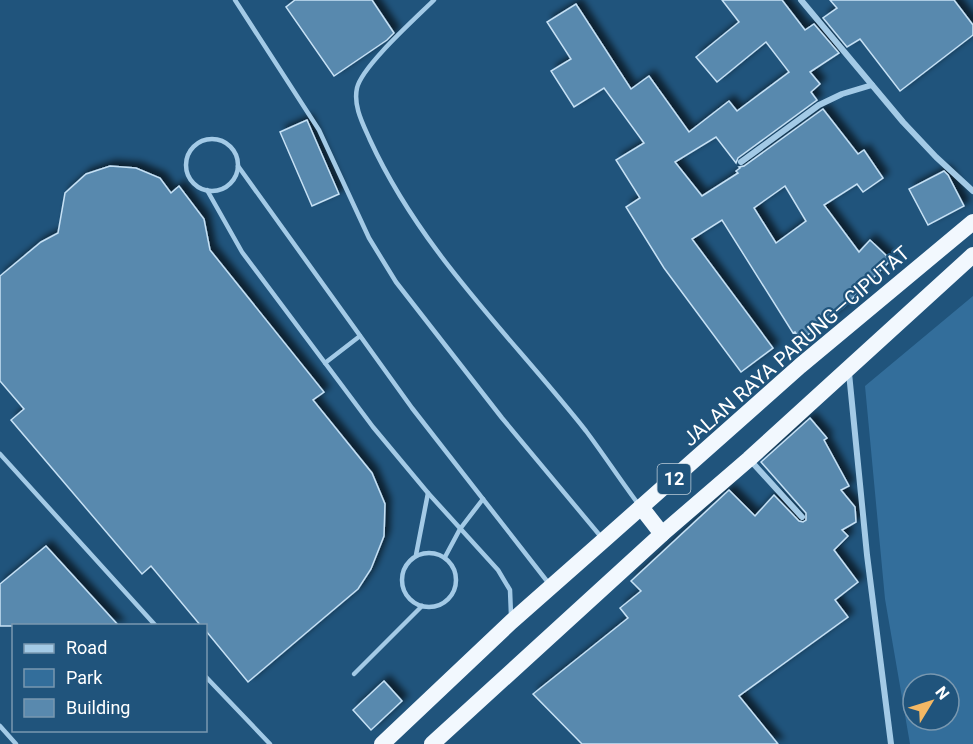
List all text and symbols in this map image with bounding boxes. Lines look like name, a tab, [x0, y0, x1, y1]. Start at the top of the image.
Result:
street label: JALAN RAYA PARUNG—CIPUTAT	[678, 241, 914, 451]
road number: 12	[658, 464, 690, 494]
legend	[12, 624, 207, 732]
text: Road	[66, 637, 107, 658]
text: Park	[66, 667, 103, 688]
north arrow	[901, 672, 961, 732]
text: N	[931, 683, 953, 703]
text: Building	[66, 697, 130, 718]

